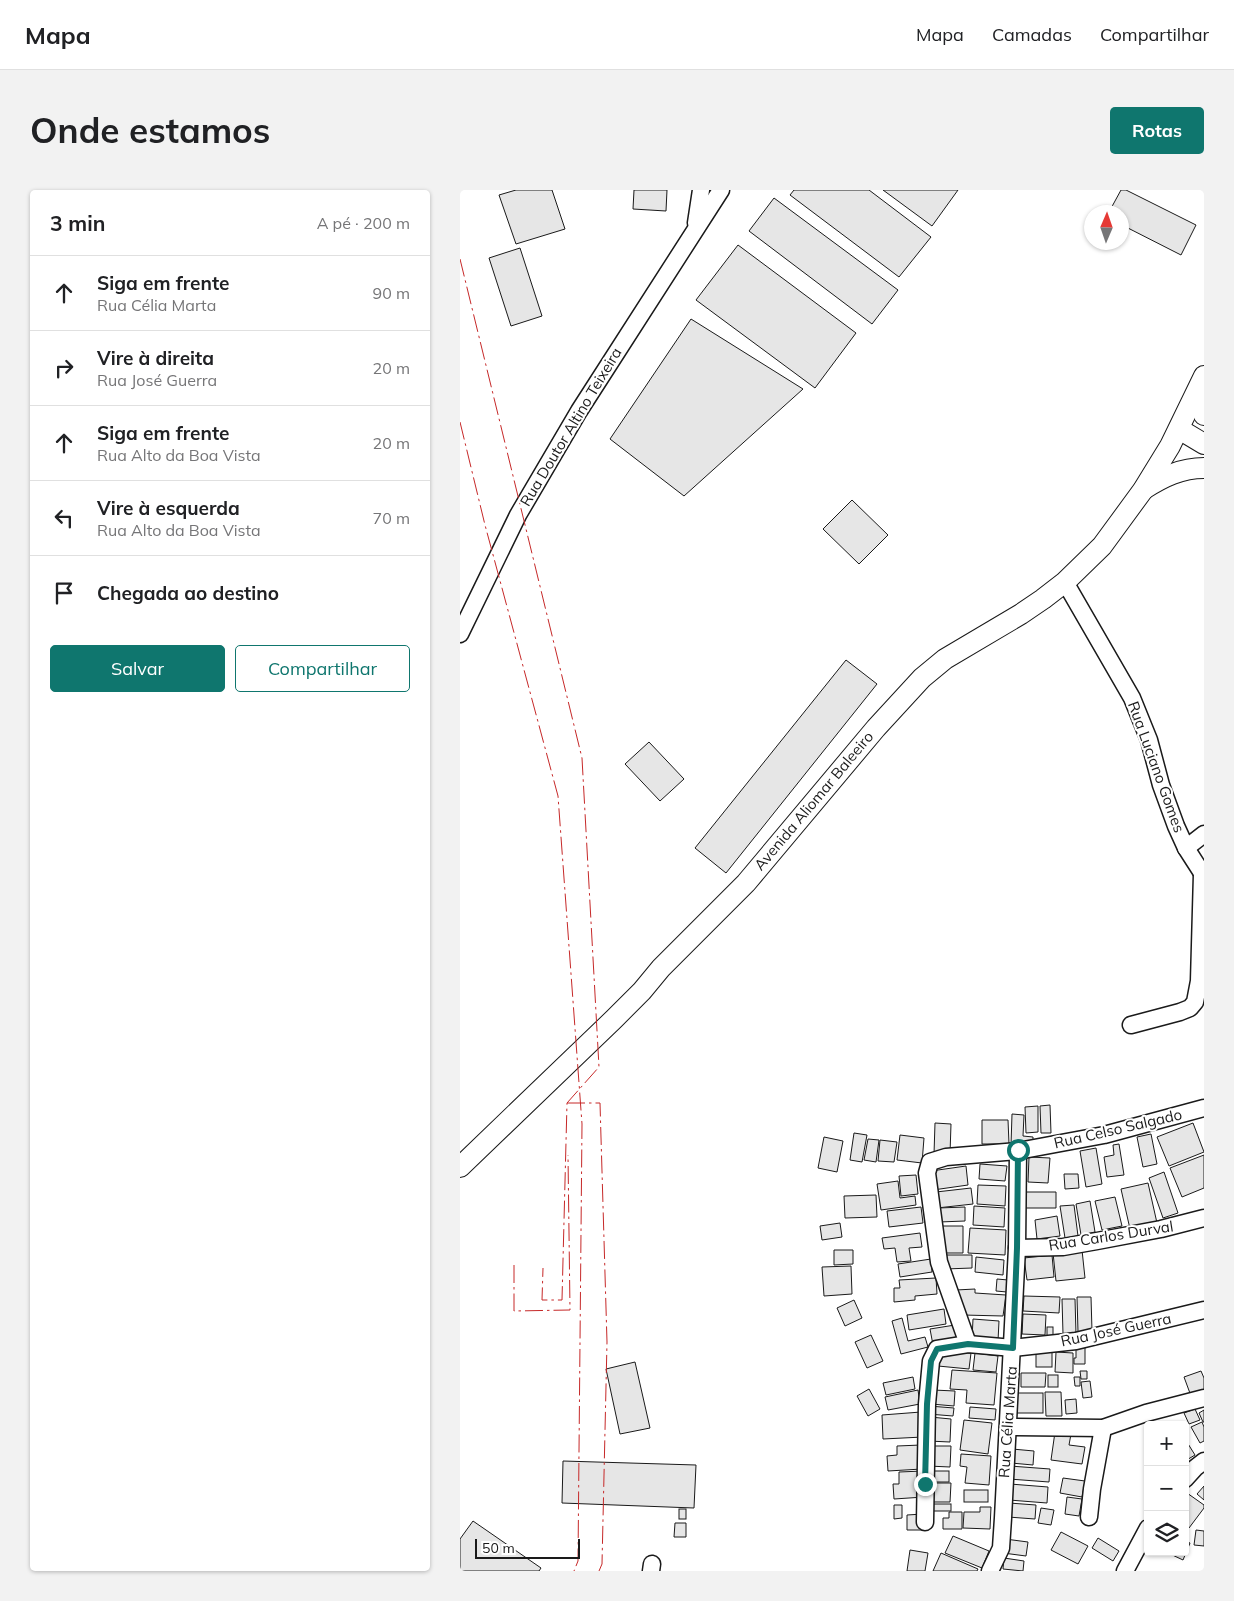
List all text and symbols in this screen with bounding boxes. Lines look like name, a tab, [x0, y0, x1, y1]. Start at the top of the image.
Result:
text: Mapa	[25, 20, 91, 50]
text: Mapa	[916, 23, 964, 46]
text: Camadas	[992, 23, 1072, 46]
text: Compartilhar	[1100, 23, 1209, 46]
button: Rotas	[1110, 107, 1204, 154]
text: Onde estamos	[30, 108, 270, 152]
north arrow	[1084, 205, 1129, 250]
text: 3 min	[50, 210, 105, 236]
text: A pé · 200 m	[317, 213, 410, 233]
text: Siga em frente	[97, 271, 229, 295]
icon: ahead	[50, 279, 78, 307]
text: 90 m	[373, 283, 410, 303]
text: Rua Célia Marta	[97, 295, 216, 315]
street label: Rua Doutor Altino Teixeira	[516, 344, 626, 510]
text: Vire à direita	[97, 346, 214, 370]
icon: right	[50, 354, 78, 382]
text: 20 m	[373, 358, 410, 378]
text: Rua José Guerra	[97, 370, 217, 390]
text: Siga em frente	[97, 421, 229, 445]
icon: ahead	[50, 429, 78, 457]
text: 20 m	[373, 433, 410, 453]
text: Rua Alto da Boa Vista	[97, 445, 261, 465]
text: Vire à esquerda	[97, 496, 240, 520]
icon: left	[50, 504, 78, 532]
text: 70 m	[373, 508, 410, 528]
text: Rua Alto da Boa Vista	[97, 520, 261, 540]
icon: arrive	[50, 579, 78, 607]
text: Chegada ao destino	[97, 581, 279, 605]
button: Salvar	[50, 645, 225, 692]
button: Compartilhar	[235, 645, 410, 692]
street label: Rua Luciano Gomes	[1124, 699, 1189, 835]
street label: Avenida Aliomar Baleeiro	[750, 727, 877, 874]
street label: Rua Celso Salgado	[1052, 1105, 1184, 1152]
route start	[1007, 1139, 1030, 1162]
street label: Rua Carlos Durval	[1047, 1216, 1175, 1255]
street label: Rua José Guerra	[1059, 1309, 1173, 1351]
street label: Rua Célia Marta	[994, 1366, 1021, 1478]
map controls	[1144, 1421, 1189, 1556]
button: +	[1144, 1421, 1189, 1466]
button: −	[1144, 1466, 1189, 1511]
route end	[914, 1473, 937, 1496]
button: layers	[1144, 1511, 1189, 1556]
scale bar	[475, 1536, 580, 1559]
text: 50 m	[482, 1539, 515, 1557]

